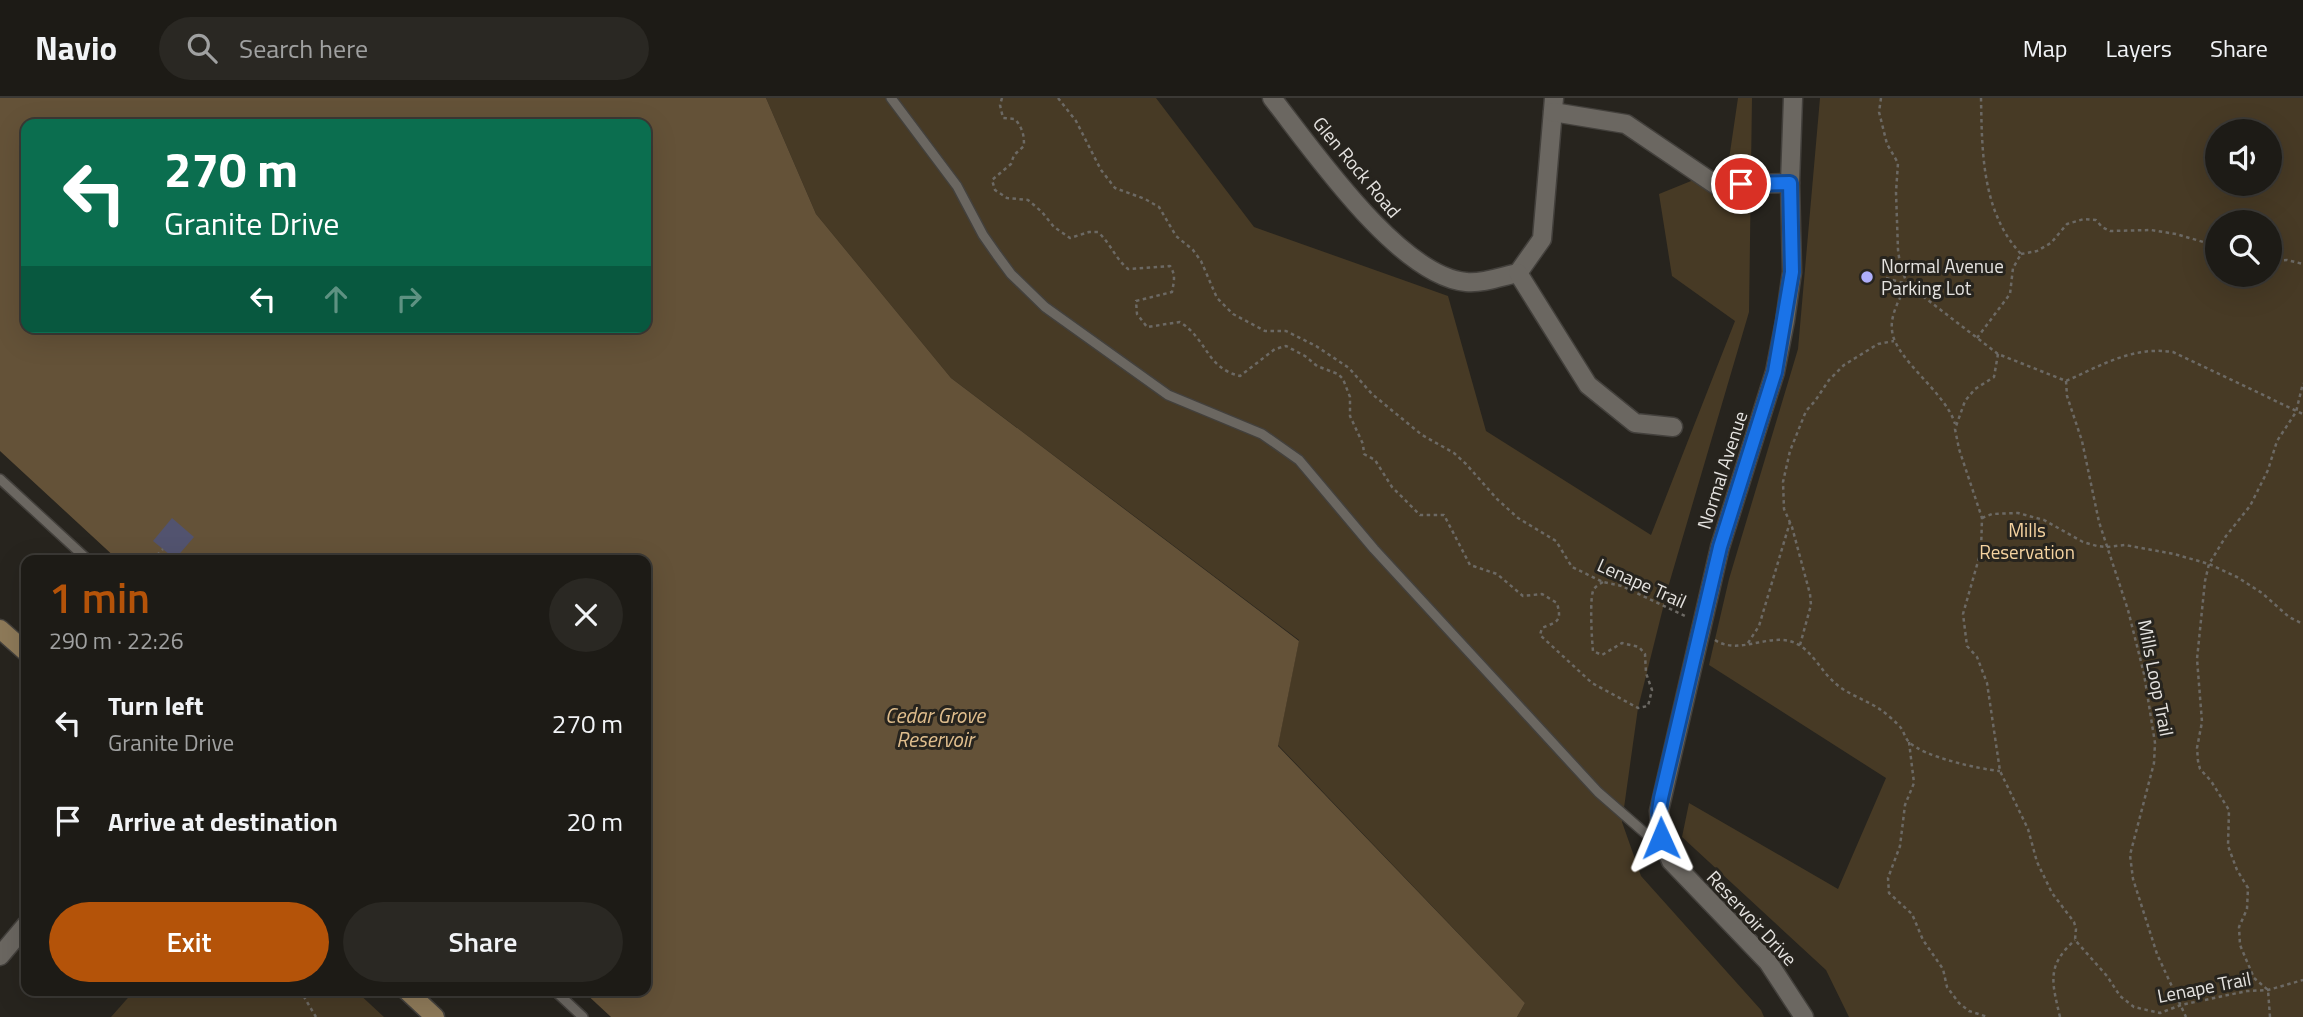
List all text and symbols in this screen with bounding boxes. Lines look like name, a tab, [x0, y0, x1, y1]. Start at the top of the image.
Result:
search box	[159, 17, 649, 80]
text: Navio	[35, 23, 117, 73]
icon: search	[183, 29, 221, 67]
text: Search here	[239, 29, 368, 68]
text: Map	[2023, 30, 2068, 66]
text: Layers	[2106, 30, 2172, 66]
text: Share	[2210, 30, 2268, 66]
street label: Glen Rock Road	[1306, 110, 1408, 224]
map controls	[2205, 119, 2282, 287]
button: sound	[2205, 119, 2282, 196]
text: 270 m	[164, 131, 298, 206]
icon: left	[49, 147, 140, 238]
pin	[1711, 154, 1771, 214]
icon: arrive	[1722, 165, 1760, 203]
text: Granite Drive	[164, 199, 339, 247]
button: search	[2205, 210, 2282, 287]
place label: Normal Avenue Parking Lot	[1881, 251, 2004, 302]
marker: Normal Avenue Parking Lot	[1859, 269, 1875, 285]
icon: left	[244, 280, 282, 318]
icon: ahead	[317, 280, 355, 318]
icon: right	[390, 280, 428, 318]
street label: Normal Avenue	[1689, 407, 1754, 533]
park label: Mills Reservation	[1979, 515, 2075, 566]
street label: Lenape Trail	[1593, 550, 1692, 615]
text: 1 min	[49, 565, 150, 629]
button: close	[549, 578, 623, 652]
street label: Mills Loop Trail	[2131, 617, 2182, 739]
text: 290 m · 22:26	[49, 623, 184, 658]
text: Turn left	[108, 686, 203, 725]
water label: Cedar Grove Reservoir	[885, 699, 986, 755]
icon: left	[49, 704, 87, 742]
text: 270 m	[552, 704, 623, 743]
text: Granite Drive	[108, 725, 234, 760]
position arrow	[1624, 801, 1698, 875]
icon: arrive	[49, 802, 87, 840]
text: Arrive at destination	[108, 802, 338, 841]
text: 20 m	[566, 802, 623, 841]
street label: Reservoir Drive	[1700, 863, 1804, 972]
button: Exit	[49, 902, 329, 982]
button: Share	[343, 902, 623, 982]
street label: Lenape Trail	[2154, 963, 2253, 1010]

